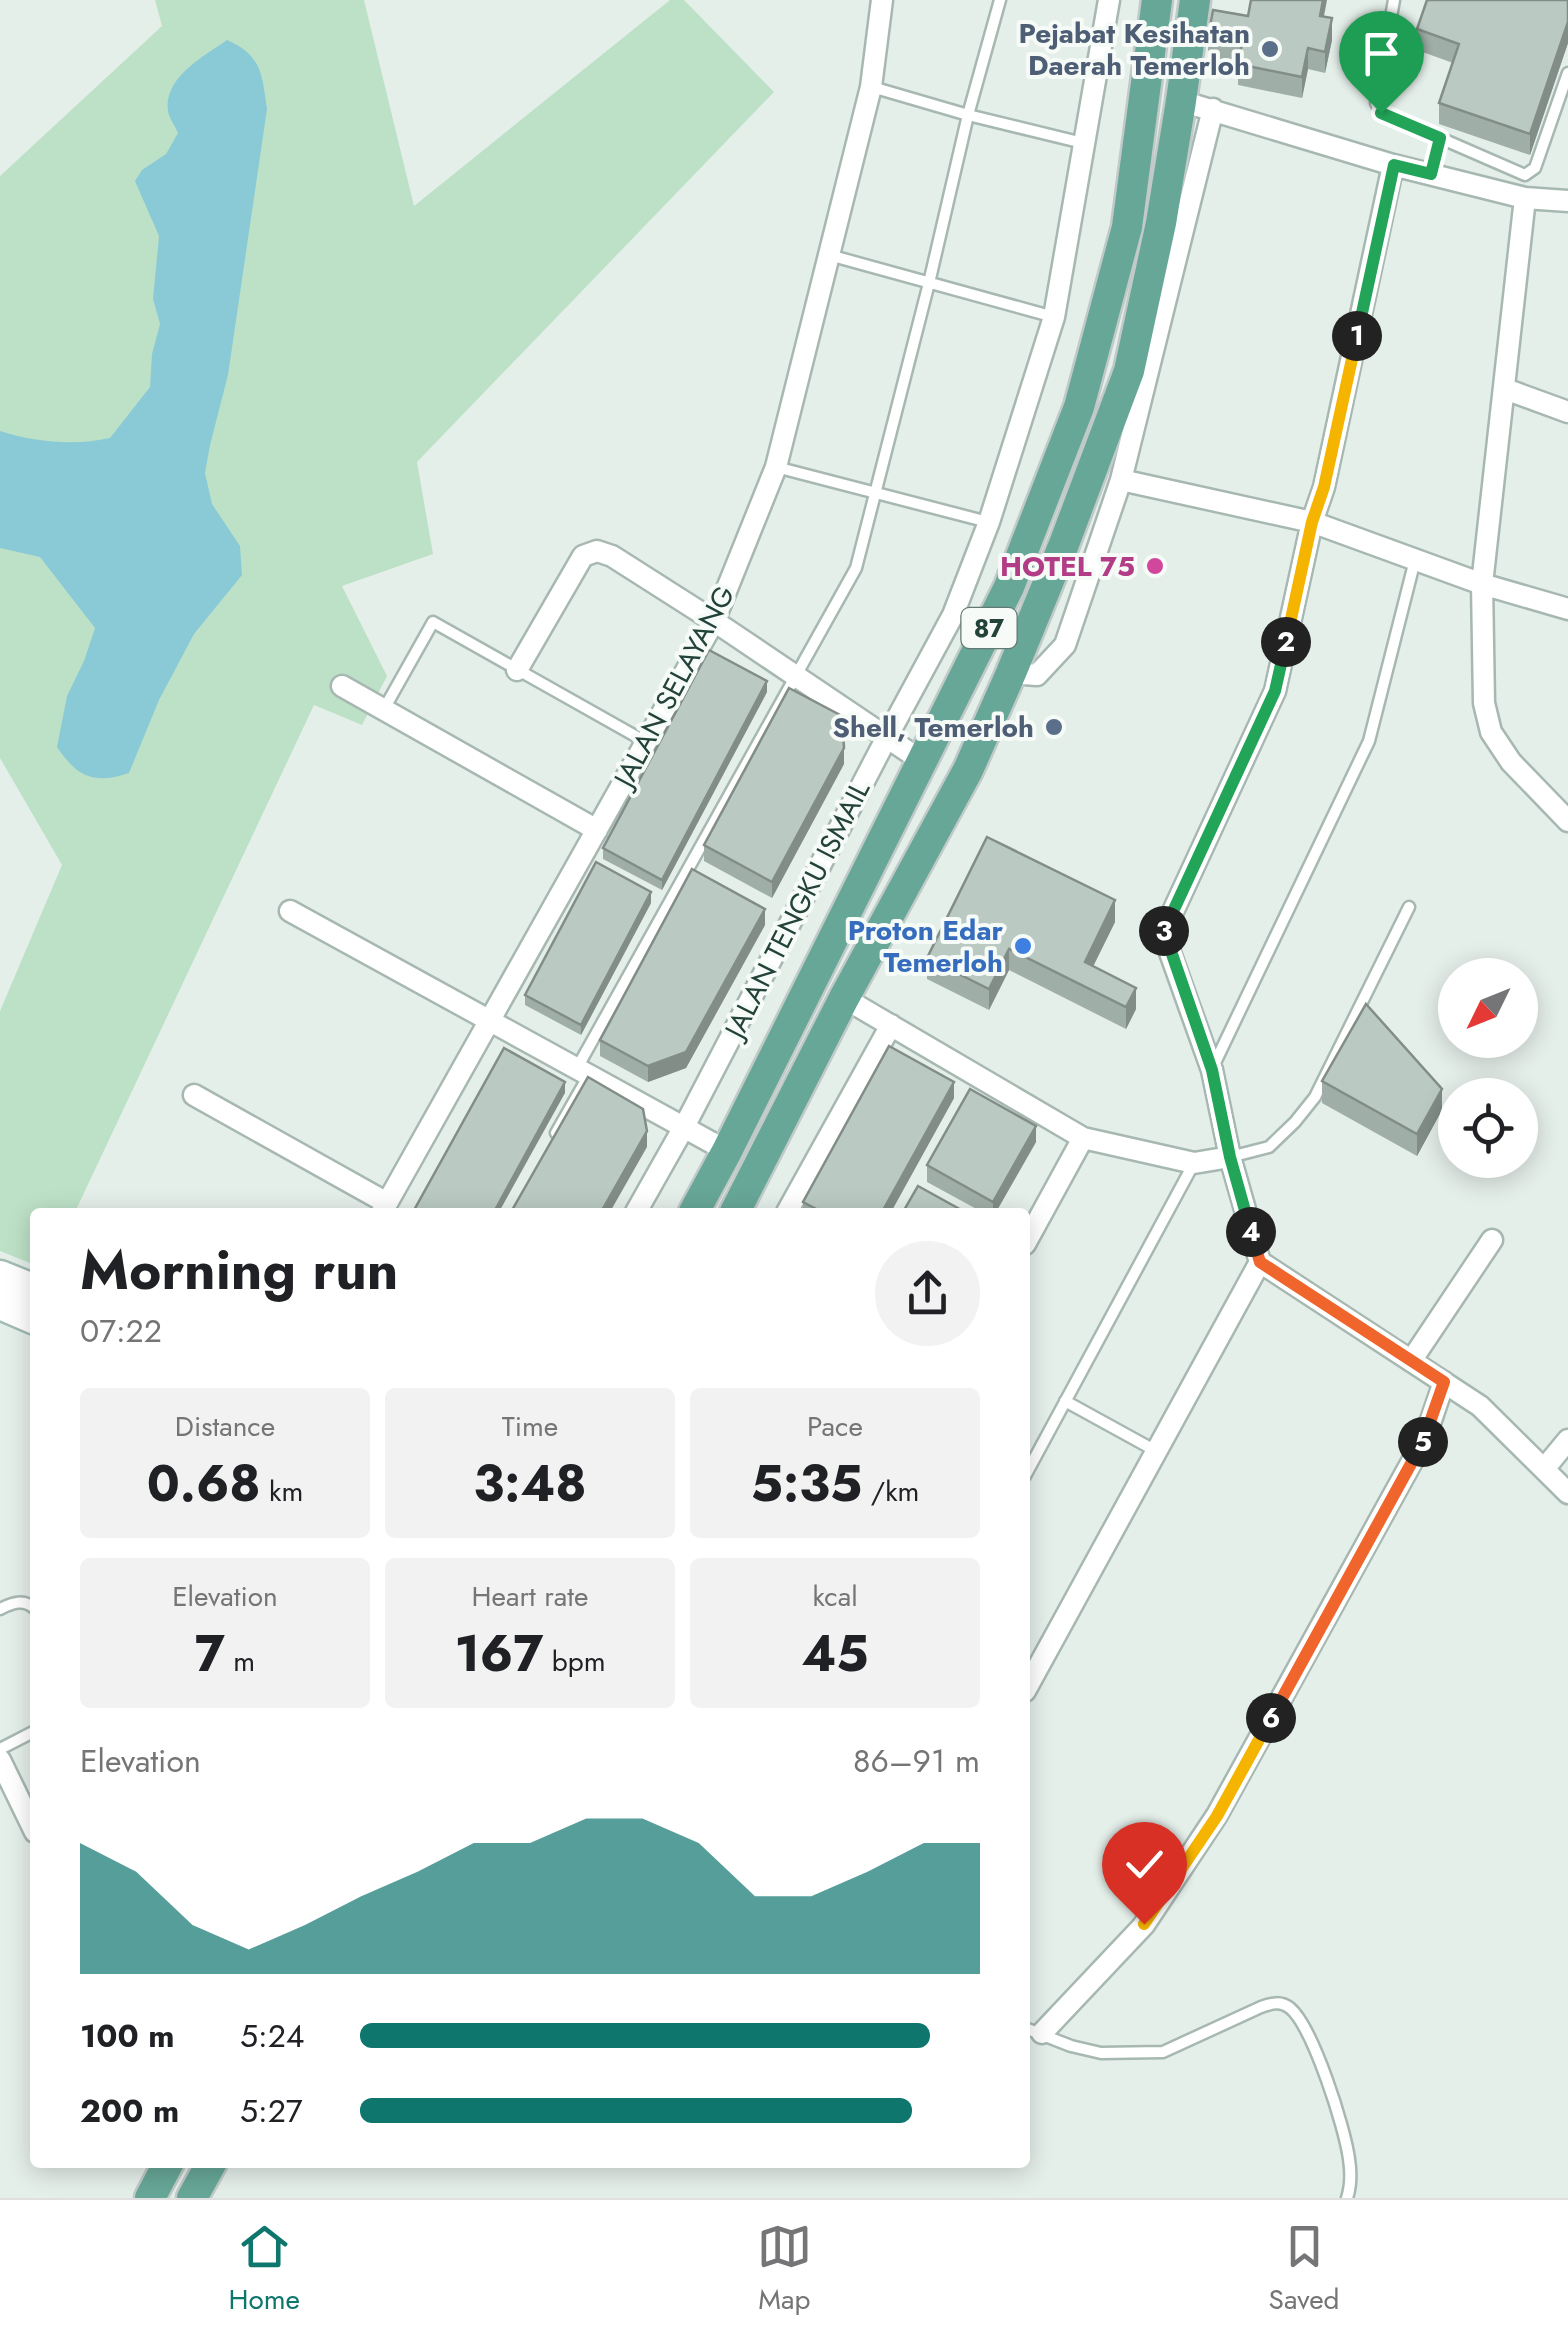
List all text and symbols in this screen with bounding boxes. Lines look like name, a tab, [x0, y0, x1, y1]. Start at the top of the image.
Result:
pin	[1339, 11, 1424, 114]
place label: Pejabat Kesihatan Daerah Temerloh	[1019, 13, 1250, 86]
icon: arrive	[1354, 26, 1409, 81]
marker: Pejabat Kesihatan Daerah Temerloh	[1259, 38, 1281, 60]
pin: 1	[1332, 311, 1382, 361]
text: 1	[1350, 315, 1364, 356]
place label: HOTEL 75	[1000, 546, 1135, 587]
marker: HOTEL 75	[1144, 555, 1166, 577]
street label: JALAN SELAYANG	[602, 578, 745, 798]
road number: 87	[962, 608, 1016, 648]
pin: 2	[1261, 617, 1311, 667]
text: 2	[1277, 621, 1295, 662]
place label: Shell, Temerloh	[832, 707, 1034, 748]
marker: Shell, Temerloh	[1043, 716, 1065, 738]
street label: JALAN TENGKU ISMAIL	[713, 773, 880, 1048]
pin: 3	[1139, 906, 1189, 956]
place label: Proton Edar Temerloh	[848, 910, 1003, 983]
text: 3	[1155, 910, 1173, 951]
marker: Proton Edar Temerloh	[1012, 935, 1034, 957]
north arrow	[1438, 958, 1538, 1058]
map controls	[1438, 958, 1538, 1178]
button: locate	[1438, 1078, 1538, 1178]
pin: 4	[1226, 1207, 1276, 1257]
text: 4	[1241, 1211, 1261, 1252]
text: Morning run	[80, 1230, 398, 1310]
button: share	[875, 1241, 980, 1346]
text: 07:22	[80, 1308, 162, 1354]
text: Distance	[175, 1406, 275, 1447]
text: Time	[502, 1406, 558, 1447]
text: Pace	[807, 1406, 863, 1447]
pin: 5	[1398, 1417, 1448, 1467]
text: 5	[1414, 1421, 1432, 1462]
text: 0.68	[147, 1447, 261, 1520]
text: 3:48	[473, 1447, 587, 1520]
text: 5:35	[751, 1447, 862, 1520]
text: km	[261, 1471, 303, 1512]
text: /km	[862, 1471, 919, 1512]
text: Elevation	[172, 1576, 278, 1617]
text: Heart rate	[472, 1576, 588, 1617]
text: kcal	[812, 1576, 858, 1617]
text: 7	[195, 1617, 225, 1690]
text: 167	[454, 1617, 543, 1690]
text: 45	[801, 1617, 869, 1690]
text: m	[225, 1641, 255, 1682]
text: bpm	[543, 1641, 606, 1682]
pin: 6	[1246, 1693, 1296, 1743]
text: 6	[1262, 1697, 1280, 1738]
text: Elevation	[80, 1738, 201, 1784]
text: 86–91 m	[853, 1738, 980, 1784]
pin	[1102, 1822, 1187, 1925]
icon: check	[1117, 1837, 1172, 1892]
text: 100 m	[80, 2013, 175, 2059]
text: 5:24	[240, 2013, 305, 2059]
text: 200 m	[80, 2088, 179, 2134]
text: 5:27	[240, 2088, 303, 2134]
tab: Home	[228, 2219, 300, 2320]
tab: Map	[757, 2219, 812, 2320]
tab: Saved	[1269, 2219, 1340, 2320]

